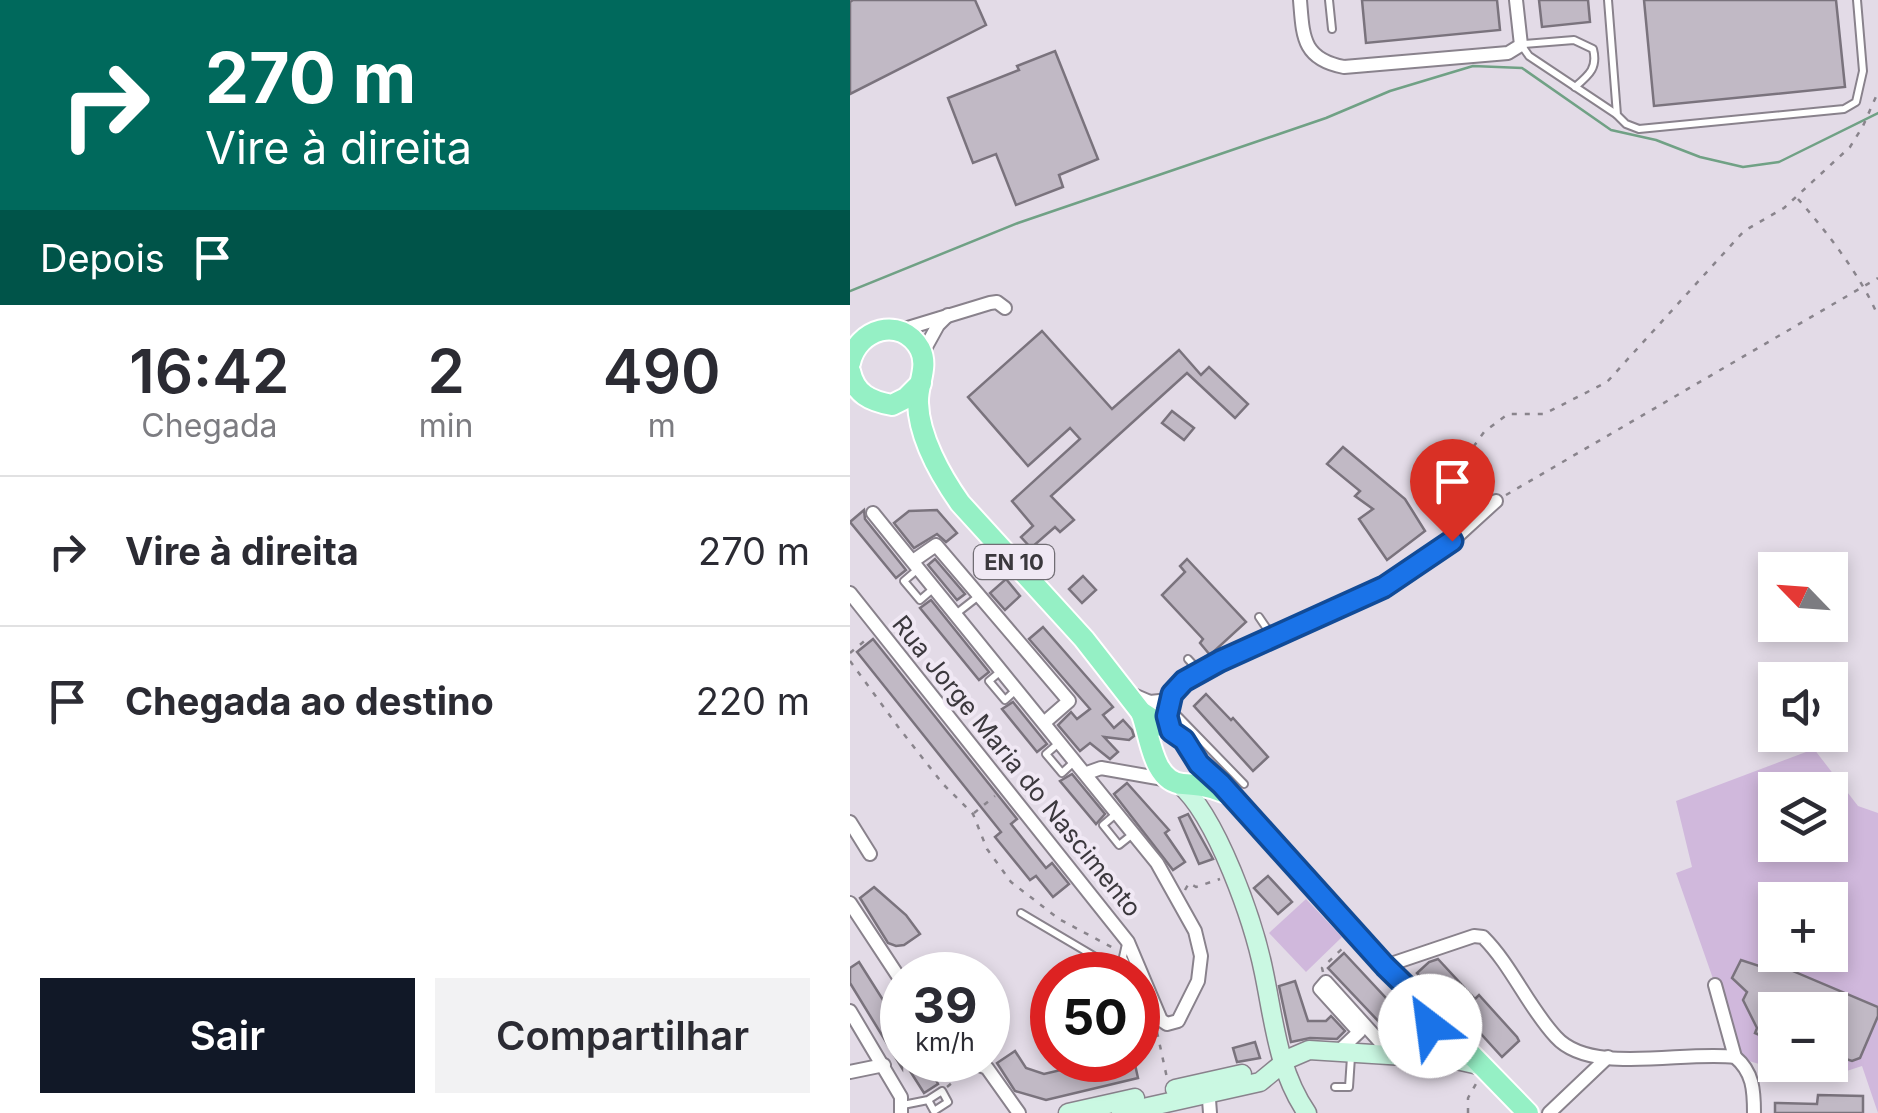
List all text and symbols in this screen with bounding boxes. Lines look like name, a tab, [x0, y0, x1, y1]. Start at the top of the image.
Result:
text: 270 m	[205, 35, 416, 120]
icon: right	[40, 40, 170, 170]
text: Vire à direita	[205, 120, 472, 175]
icon: arrive	[185, 230, 240, 285]
text: Depois	[40, 235, 165, 281]
text: 16:42	[129, 335, 290, 407]
text: 2	[427, 335, 465, 407]
text: 490	[603, 335, 721, 407]
text: Chegada	[141, 406, 277, 445]
text: min	[419, 406, 473, 445]
text: m	[648, 406, 676, 445]
pin	[1410, 439, 1495, 542]
icon: arrive	[1425, 454, 1480, 509]
icon: right	[40, 524, 95, 579]
text: Vire à direita	[125, 528, 359, 574]
text: 270 m	[698, 528, 810, 574]
road number: EN 10	[974, 545, 1054, 579]
north arrow	[1758, 552, 1848, 642]
map controls	[1758, 552, 1848, 1082]
street label: Rua Jorge Maria do Nascimento	[886, 609, 1148, 923]
button: sound	[1758, 662, 1848, 752]
icon: arrive	[40, 674, 95, 729]
text: Chegada ao destino	[125, 678, 494, 724]
text: 220 m	[696, 678, 810, 724]
button: layers	[1758, 772, 1848, 862]
button: +	[1758, 882, 1848, 972]
speed limit sign: 50	[1030, 952, 1160, 1082]
position arrow	[1378, 974, 1482, 1078]
text: 39	[913, 975, 977, 1035]
button: Sair	[40, 978, 415, 1093]
button: Compartilhar	[435, 978, 810, 1093]
button: −	[1758, 992, 1848, 1082]
text: km/h	[915, 1027, 975, 1057]

